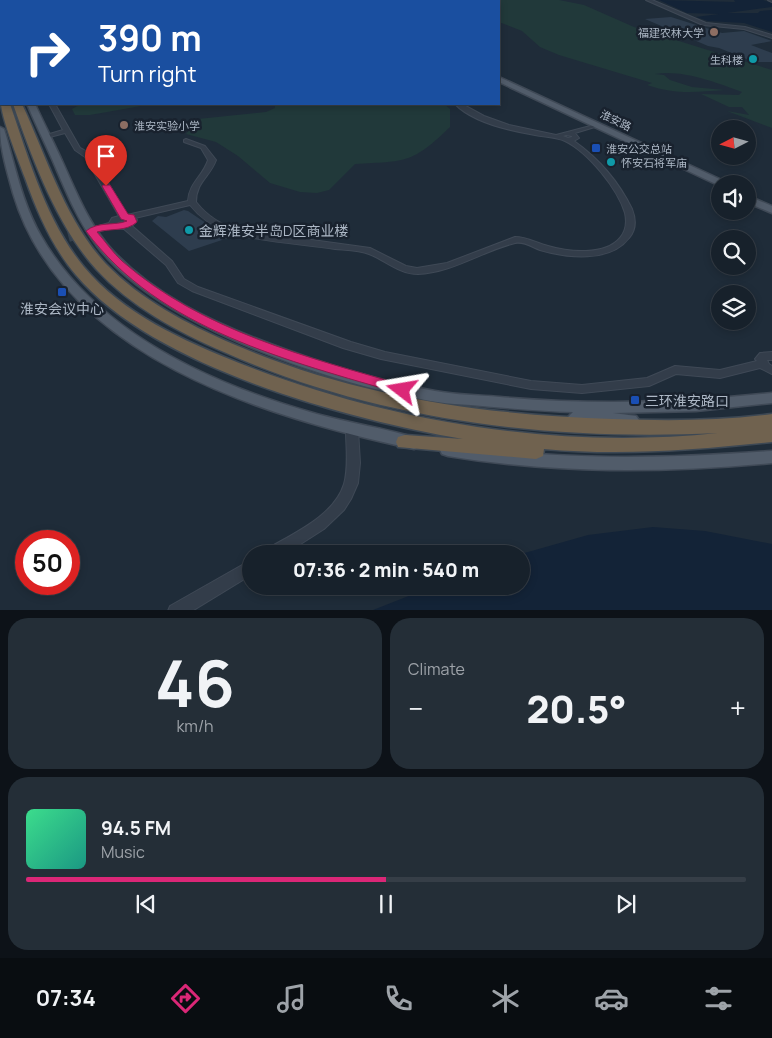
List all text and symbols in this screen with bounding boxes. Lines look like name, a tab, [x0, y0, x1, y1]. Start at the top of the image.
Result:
text: 390 m	[98, 14, 202, 62]
icon: right	[15, 20, 80, 85]
place label: 福建农林大学	[638, 25, 704, 40]
marker: 福建农林大学	[708, 26, 720, 38]
place label: 生科楼	[710, 52, 743, 67]
marker: 生科楼	[747, 53, 759, 65]
text: Turn right	[98, 59, 196, 89]
street label: 淮安路	[598, 106, 634, 134]
place label: 淮安实验小学	[134, 118, 200, 133]
marker: 淮安实验小学	[118, 119, 130, 131]
north arrow	[711, 120, 756, 165]
map controls	[711, 120, 756, 330]
pin	[85, 135, 127, 186]
place label: 淮安公交总站	[606, 141, 672, 156]
icon: arrive	[92, 142, 120, 170]
marker: 淮安公交总站	[590, 142, 602, 154]
place label: 怀安石将军庙	[621, 155, 687, 170]
marker: 怀安石将军庙	[605, 156, 617, 168]
button: sound	[711, 175, 756, 220]
place label: 金辉淮安半岛D区商业楼	[199, 221, 348, 240]
marker: 金辉淮安半岛D区商业楼	[183, 224, 195, 236]
button: search	[711, 230, 756, 275]
button: layers	[711, 285, 756, 330]
marker: 淮安会议中心	[56, 286, 68, 298]
place label: 淮安会议中心	[20, 299, 104, 318]
position arrow	[375, 363, 427, 415]
place label: 三环淮安路口	[645, 391, 729, 410]
marker: 三环淮安路口	[629, 394, 641, 406]
speed limit sign: 50	[15, 530, 80, 595]
text: 07:36 · 2 min · 540 m	[293, 557, 479, 583]
text: 46	[155, 638, 235, 727]
text: Climate	[408, 658, 465, 680]
text: 20.5°	[526, 682, 627, 734]
text: −	[408, 689, 423, 727]
text: +	[730, 689, 746, 727]
text: km/h	[176, 715, 214, 737]
text: 94.5 FM	[101, 815, 171, 841]
text: Music	[101, 841, 145, 863]
icon: previous	[132, 890, 160, 918]
icon: pause	[372, 890, 400, 918]
icon: next	[612, 890, 640, 918]
icon: directions	[168, 981, 203, 1016]
icon: music	[274, 981, 309, 1016]
icon: phone	[381, 981, 416, 1016]
icon: climate	[488, 981, 523, 1016]
icon: car	[594, 981, 629, 1016]
icon: filters	[701, 981, 736, 1016]
text: 07:34	[36, 983, 96, 1013]

